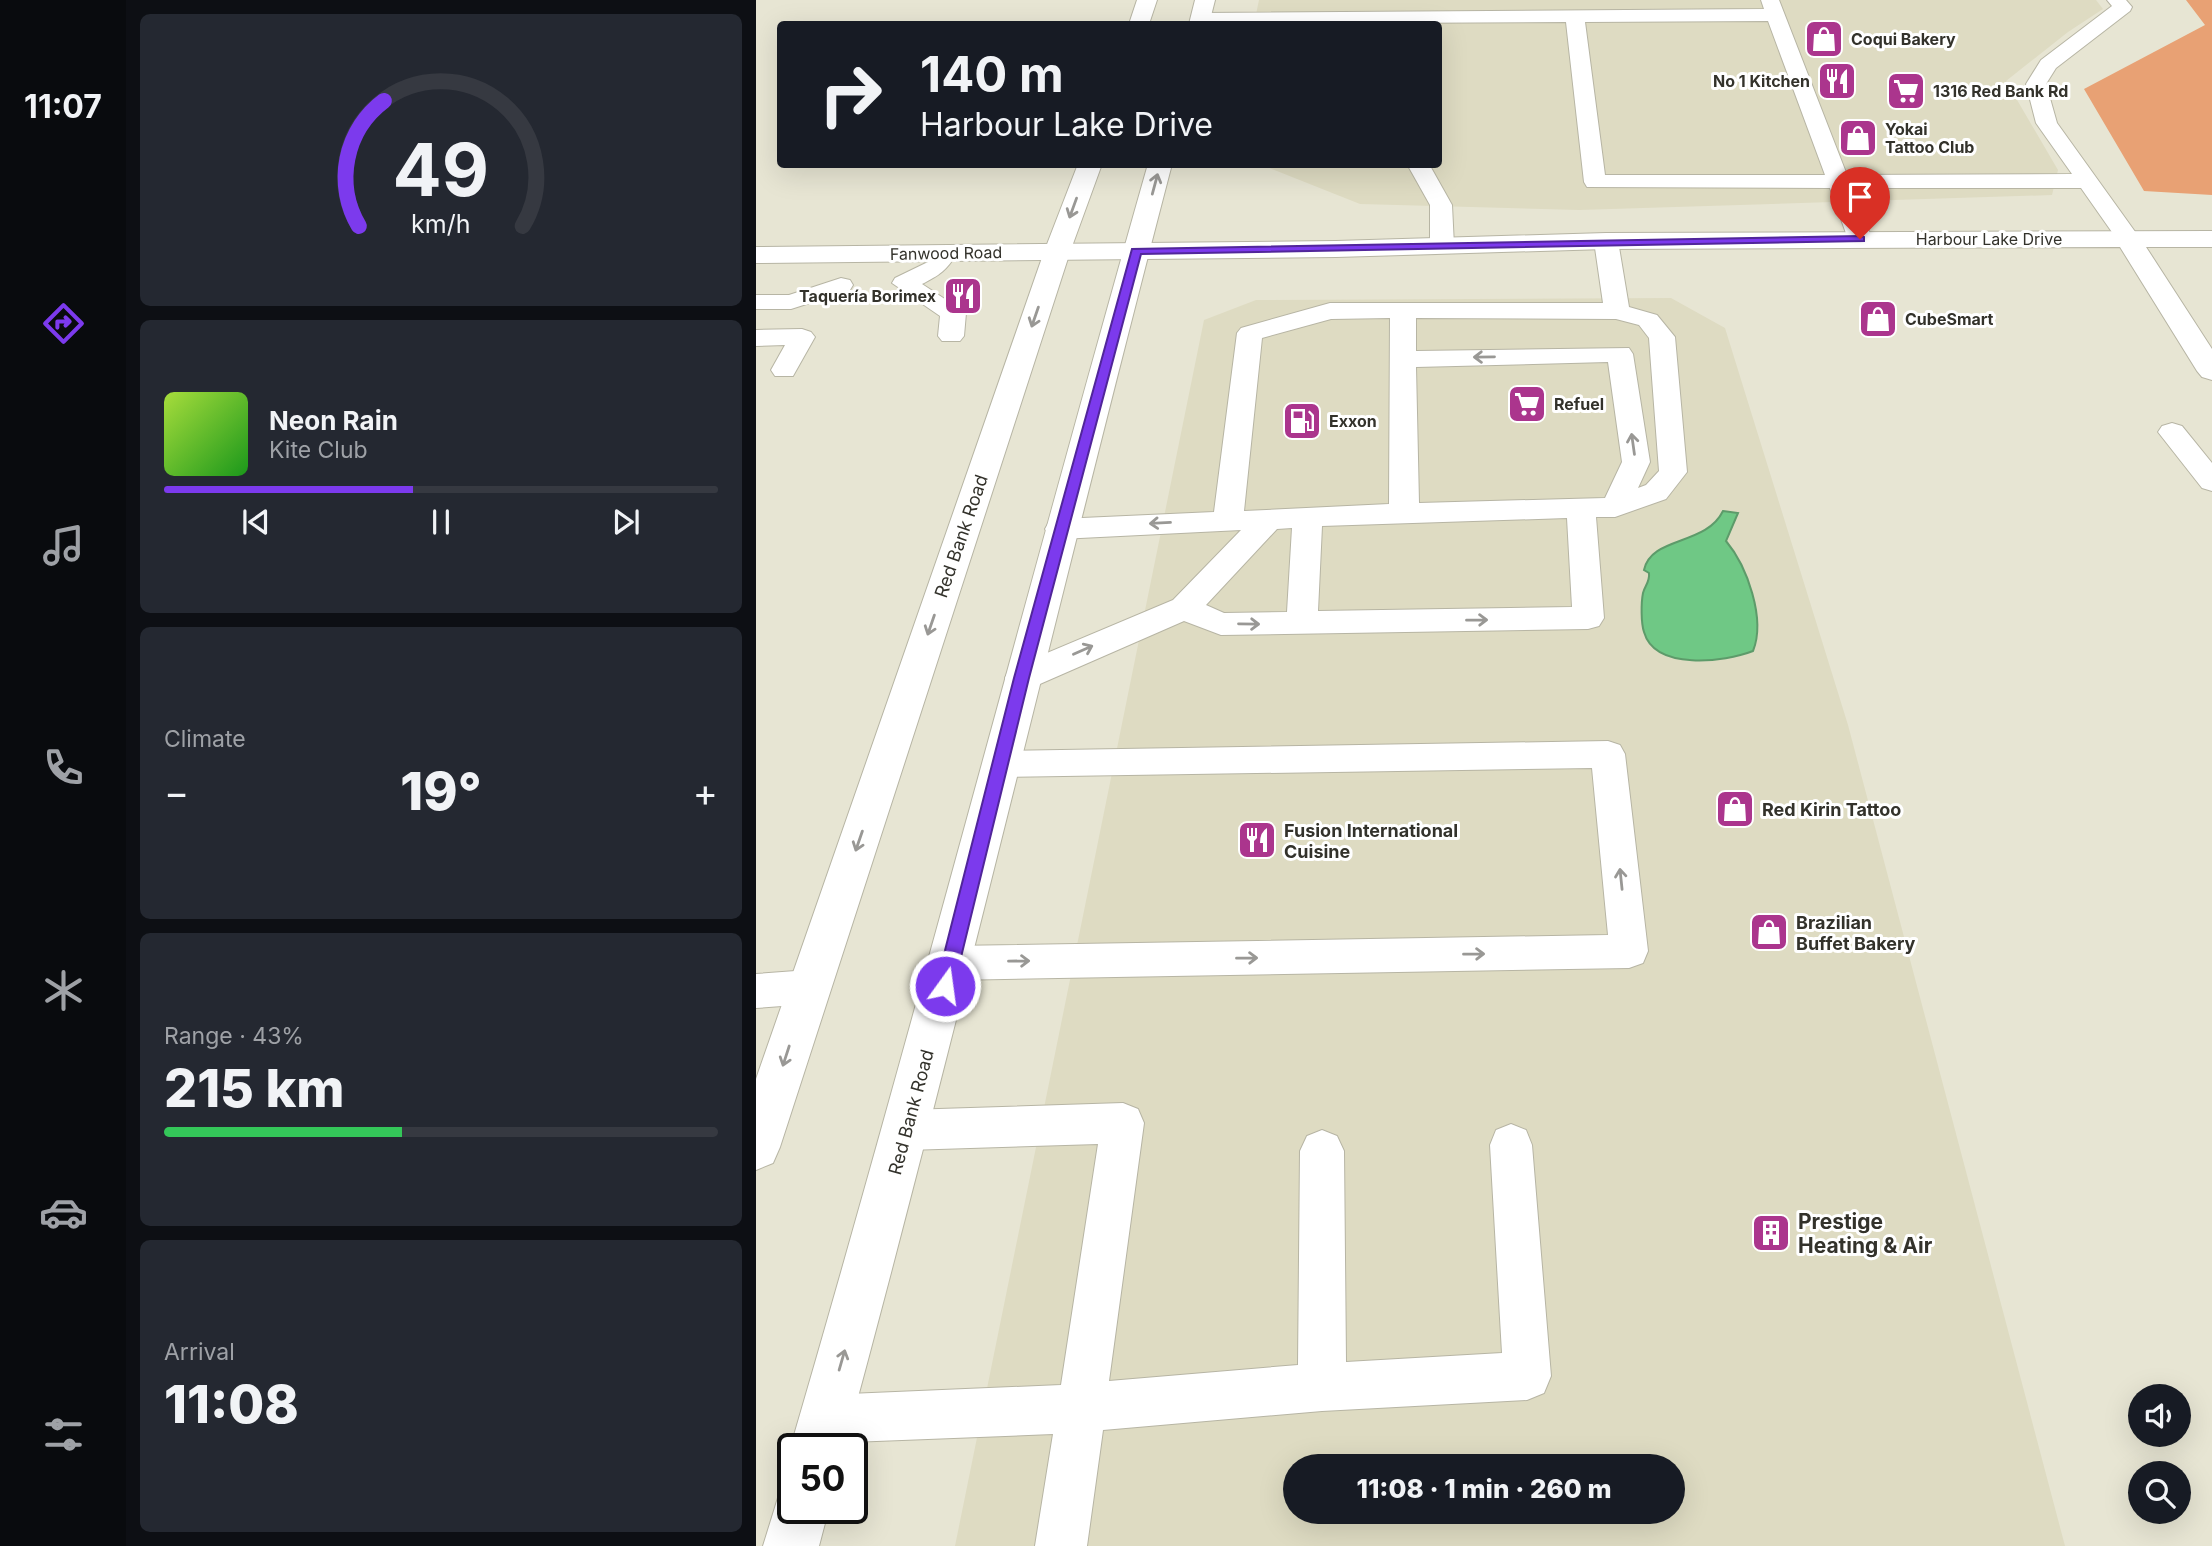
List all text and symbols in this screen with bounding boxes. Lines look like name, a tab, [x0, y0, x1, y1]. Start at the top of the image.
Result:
shop icon: Coqui Bakery	[1803, 18, 1845, 60]
place label: Coqui Bakery	[1851, 29, 1956, 49]
text: 140 m	[920, 45, 1064, 104]
icon: right	[805, 49, 896, 140]
restaurant icon: No 1 Kitchen	[1816, 60, 1858, 102]
supermarket icon: 1316 Red Bank Rd	[1885, 70, 1927, 112]
place label: No 1 Kitchen	[1713, 71, 1810, 91]
place label: 1316 Red Bank Rd	[1933, 81, 2068, 101]
text: 11:07	[24, 87, 102, 126]
text: Harbour Lake Drive	[920, 105, 1213, 144]
shop icon: Yokai Tattoo Club	[1837, 117, 1879, 159]
place label: Yokai Tattoo Club	[1885, 119, 1974, 157]
text: 49	[393, 126, 489, 215]
pin	[1830, 167, 1890, 239]
one-way arrow	[1149, 174, 1162, 196]
icon: arrive	[1841, 178, 1879, 216]
one-way arrow	[1066, 197, 1079, 219]
text: km/h	[411, 209, 471, 239]
street label: Harbour Lake Drive	[1916, 229, 2062, 249]
street label: Fanwood Road	[890, 242, 1002, 264]
restaurant icon: Taquería Borimex	[942, 275, 984, 317]
place label: Taquería Borimex	[799, 286, 936, 306]
shop icon: CubeSmart	[1857, 298, 1899, 340]
icon: directions	[39, 299, 88, 348]
one-way arrow	[1028, 305, 1040, 327]
place label: CubeSmart	[1905, 309, 1994, 329]
one-way arrow	[1472, 350, 1495, 364]
supermarket icon: Refuel	[1506, 383, 1548, 425]
place label: Refuel	[1554, 394, 1604, 414]
fuel station icon: Exxon	[1281, 400, 1323, 442]
text: Neon Rain	[269, 405, 398, 436]
place label: Exxon	[1329, 411, 1377, 431]
one-way arrow	[1627, 433, 1640, 455]
text: Kite Club	[269, 436, 368, 464]
street label: Red Bank Road	[930, 472, 992, 600]
icon: previous	[237, 503, 275, 541]
icon: pause	[422, 503, 460, 541]
icon: next	[607, 503, 645, 541]
one-way arrow	[1149, 517, 1172, 530]
icon: music	[39, 521, 88, 570]
one-way arrow	[1465, 613, 1488, 627]
one-way arrow	[924, 614, 936, 636]
one-way arrow	[1238, 617, 1261, 631]
one-way arrow	[1072, 643, 1093, 656]
text: Climate	[164, 725, 246, 753]
icon: phone	[39, 743, 88, 792]
text: 19°	[400, 760, 482, 823]
text: −	[164, 769, 189, 815]
text: +	[693, 769, 718, 815]
shop icon: Red Kirin Tattoo	[1714, 788, 1756, 830]
place label: Red Kirin Tattoo	[1762, 799, 1901, 820]
restaurant icon: Fusion International Cuisine	[1236, 819, 1278, 861]
place label: Fusion International Cuisine	[1284, 820, 1458, 862]
one-way arrow	[852, 829, 864, 851]
one-way arrow	[1614, 868, 1627, 891]
shop icon: Brazilian Buffet Bakery	[1748, 911, 1790, 953]
place label: Brazilian Buffet Bakery	[1796, 912, 1916, 954]
one-way arrow	[1462, 947, 1485, 961]
position arrow	[908, 949, 982, 1023]
one-way arrow	[1235, 951, 1258, 965]
one-way arrow	[1008, 955, 1031, 968]
icon: climate	[39, 966, 88, 1015]
text: Range · 43%	[164, 1022, 304, 1050]
one-way arrow	[779, 1045, 791, 1067]
street label: Red Bank Road	[884, 1047, 938, 1177]
text: 215 km	[164, 1057, 344, 1120]
icon: car	[39, 1188, 88, 1237]
place label: Prestige Heating & Air	[1798, 1209, 1933, 1258]
building icon: Prestige Heating & Air	[1750, 1212, 1792, 1254]
text: Arrival	[164, 1338, 235, 1366]
one-way arrow	[836, 1349, 849, 1371]
text: 11:08	[164, 1373, 299, 1436]
map controls	[2128, 1384, 2191, 1524]
button: sound	[2128, 1384, 2191, 1447]
icon: filters	[39, 1410, 88, 1459]
speed limit sign: 50	[777, 1433, 868, 1524]
button: search	[2128, 1461, 2191, 1524]
text: 11:08 · 1 min · 260 m	[1356, 1473, 1612, 1504]

